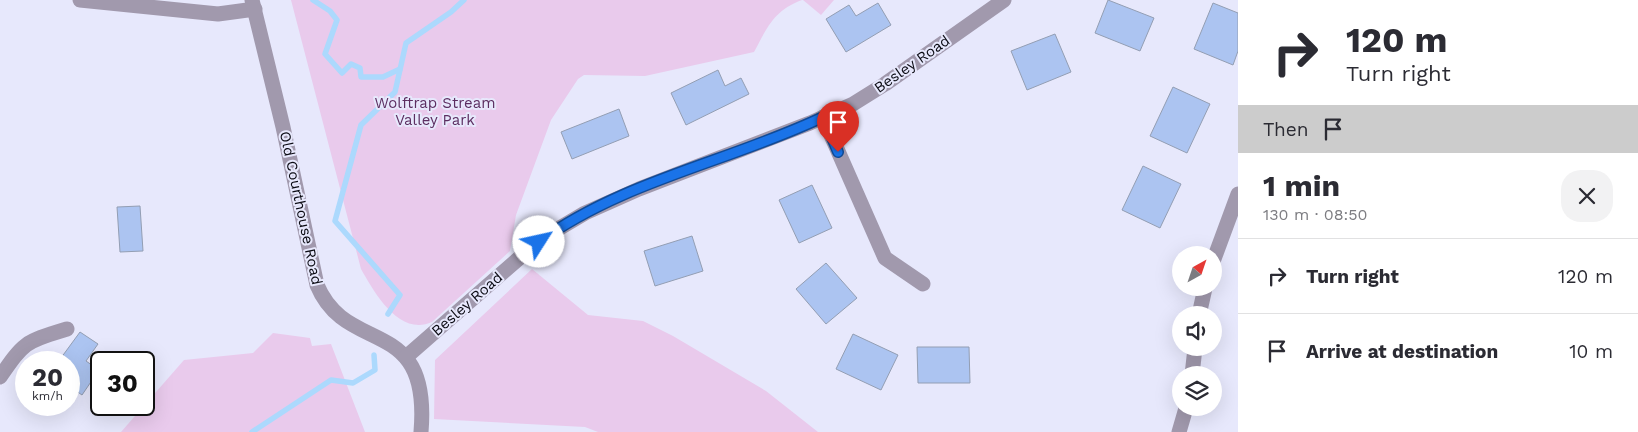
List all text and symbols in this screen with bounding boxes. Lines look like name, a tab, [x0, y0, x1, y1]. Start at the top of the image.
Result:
text: 120 m	[1346, 19, 1447, 61]
icon: right	[1263, 20, 1328, 85]
street label: Besley Road	[871, 31, 953, 97]
text: Turn right	[1346, 61, 1451, 86]
park label: Wolftrap Stream Valley Park	[374, 94, 496, 129]
pin	[817, 101, 859, 152]
icon: arrive	[824, 108, 852, 136]
icon: arrive	[1319, 115, 1347, 143]
text: Then	[1263, 118, 1309, 141]
street label: Old Courthouse Road	[276, 130, 326, 286]
text: 1 min	[1263, 168, 1340, 203]
button: close	[1561, 170, 1613, 222]
text: 130 m · 08:50	[1263, 205, 1368, 224]
position arrow	[512, 215, 564, 267]
north arrow	[1172, 246, 1222, 296]
map controls	[1172, 246, 1222, 416]
icon: right	[1263, 262, 1291, 290]
text: Turn right	[1306, 265, 1399, 288]
text: 120 m	[1558, 265, 1613, 288]
street label: Besley Road	[428, 268, 506, 340]
button: sound	[1172, 306, 1222, 356]
icon: arrive	[1263, 337, 1291, 365]
text: Arrive at destination	[1306, 340, 1498, 363]
text: 10 m	[1569, 340, 1613, 363]
speed limit sign: 30	[90, 351, 155, 416]
text: 20	[32, 363, 63, 392]
button: layers	[1172, 366, 1222, 416]
text: km/h	[32, 389, 63, 403]

